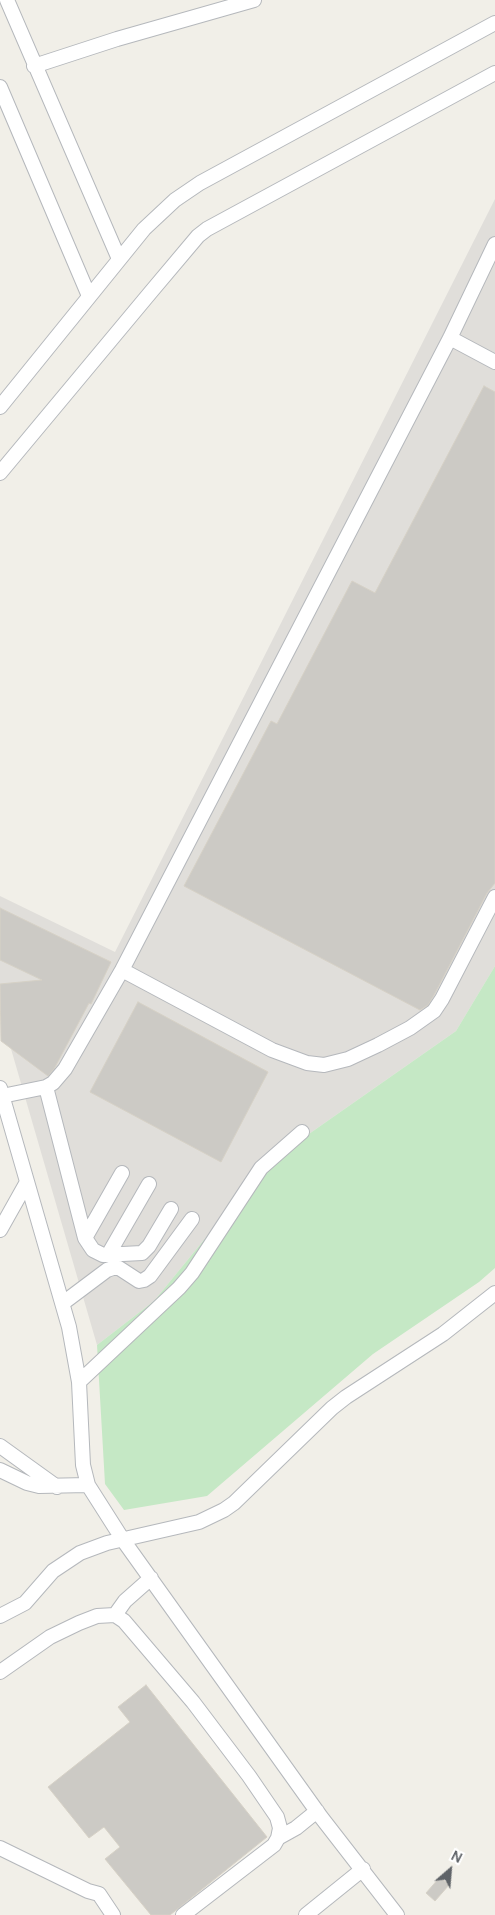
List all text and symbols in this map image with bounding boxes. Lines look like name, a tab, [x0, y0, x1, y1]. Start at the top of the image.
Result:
north arrow	[425, 1845, 475, 1895]
text: N	[448, 1845, 466, 1867]

